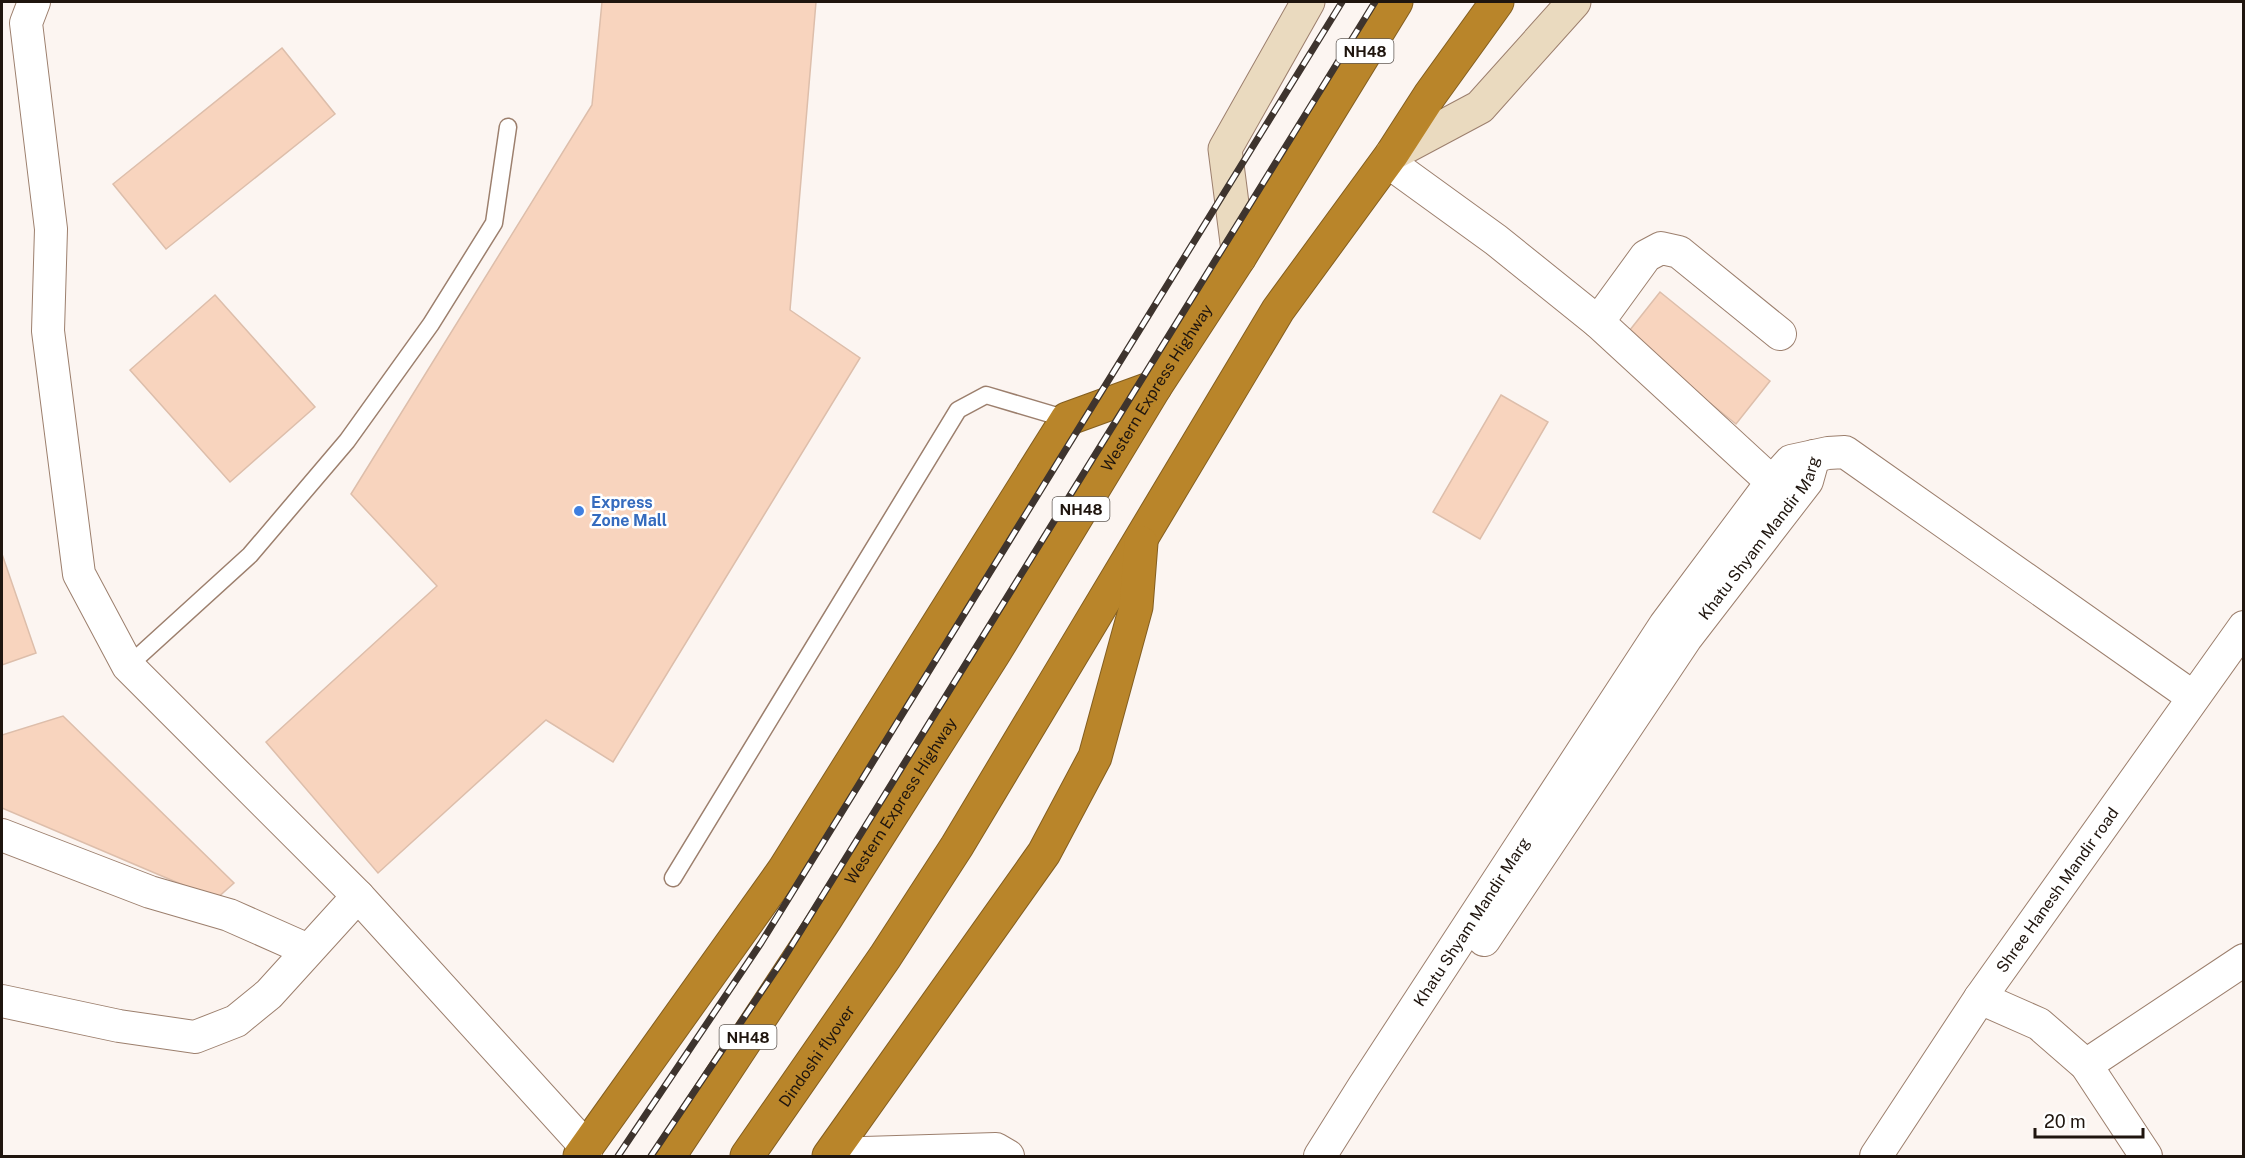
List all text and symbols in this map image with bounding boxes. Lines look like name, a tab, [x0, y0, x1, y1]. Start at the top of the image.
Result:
road number: NH48	[1336, 39, 1394, 63]
street label: Western Express Highway	[1097, 300, 1216, 475]
street label: Khatu Shyam Mandir Marg	[1694, 454, 1823, 623]
place label: Express Zone Mall	[591, 493, 667, 530]
road number: NH48	[1052, 497, 1110, 521]
marker: Express Zone Mall	[572, 504, 586, 518]
street label: Western Express Highway	[840, 713, 961, 888]
street label: Shree Hanesh Mandir road	[1992, 804, 2122, 976]
street label: Khatu Shyam Mandir Marg	[1409, 834, 1533, 1010]
street label: Dindoshi flyover	[775, 1001, 858, 1110]
road number: NH48	[720, 1025, 777, 1049]
scale bar	[2035, 1101, 2143, 1139]
text: 20 m	[2044, 1111, 2086, 1132]

